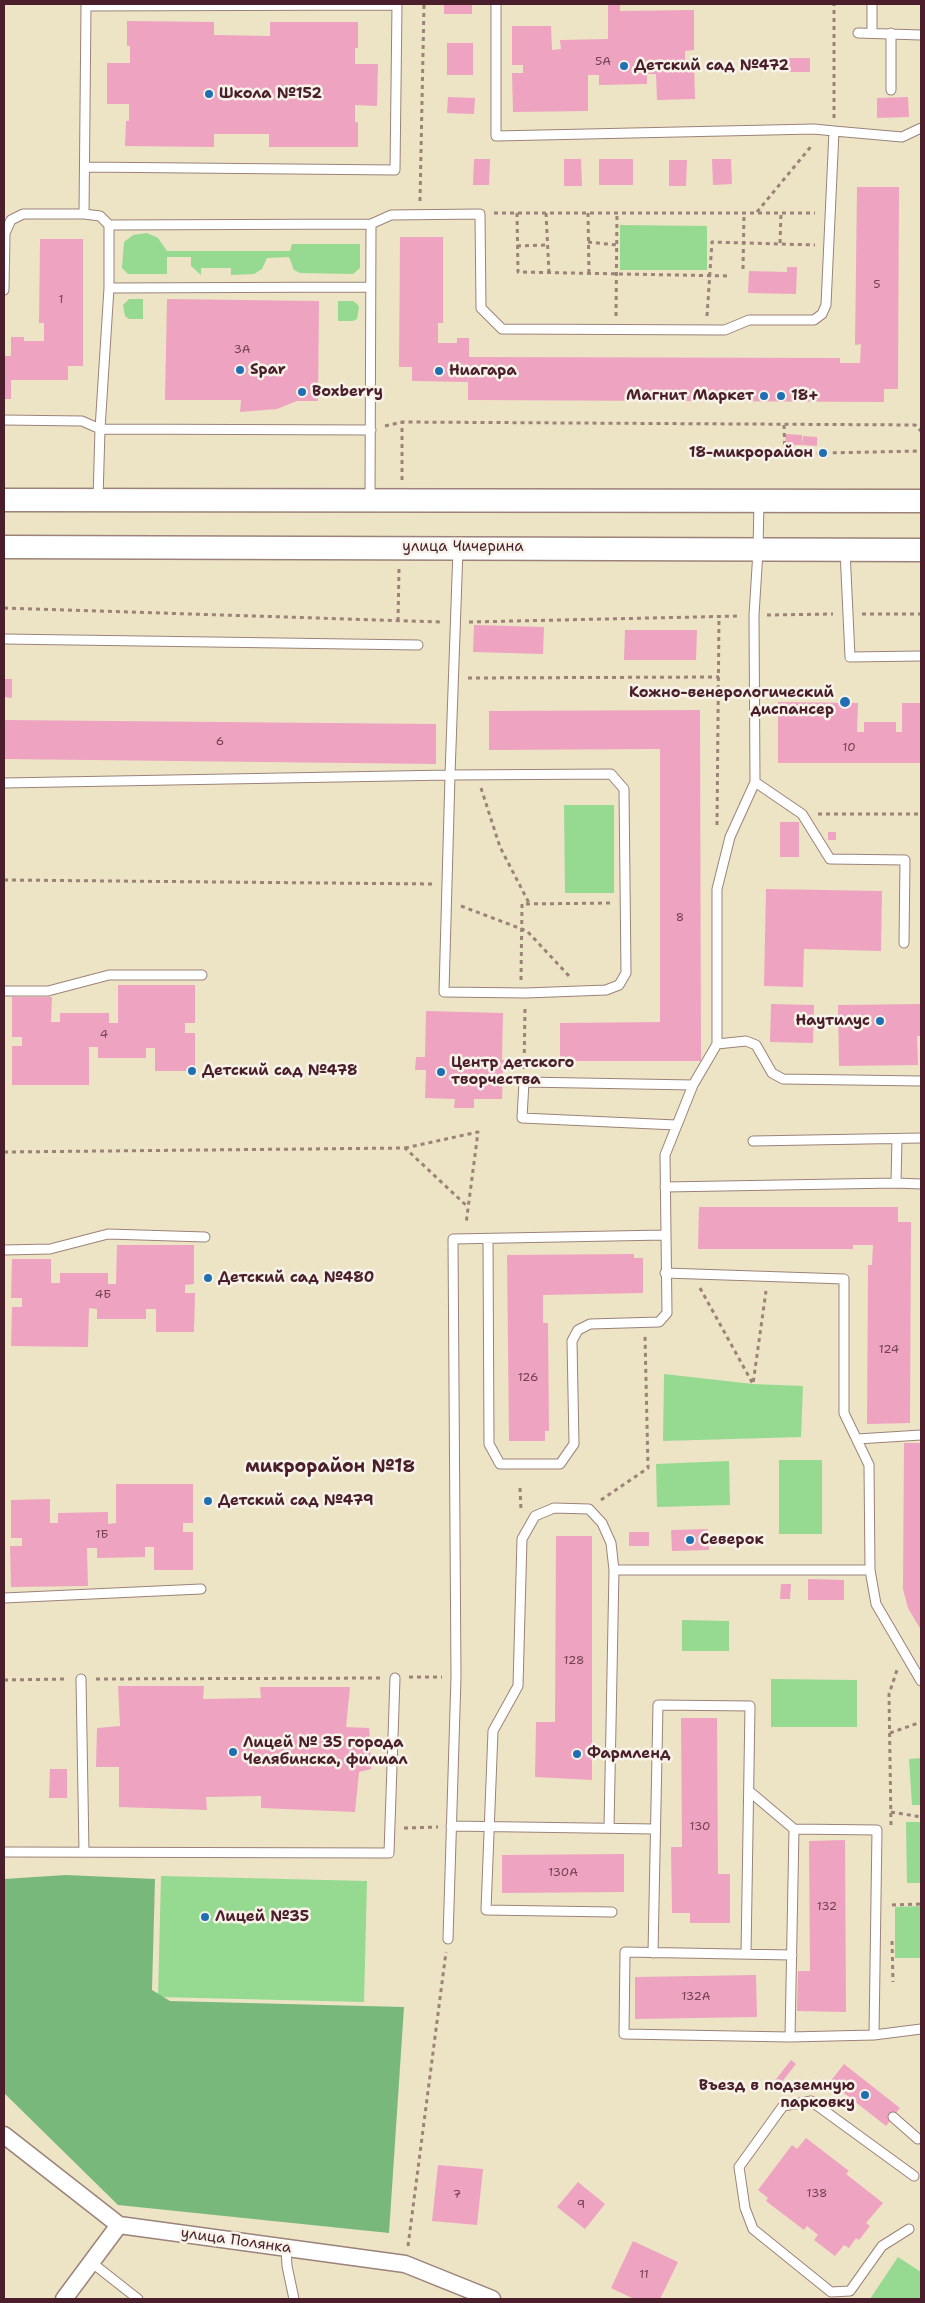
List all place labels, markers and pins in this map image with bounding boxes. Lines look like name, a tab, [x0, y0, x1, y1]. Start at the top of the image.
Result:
place label: Детский сад №472	[634, 57, 789, 75]
marker: Детский сад №472	[618, 60, 630, 72]
place label: Школа №152	[219, 85, 322, 103]
marker: Школа №152	[203, 88, 215, 100]
place label: Spar	[250, 361, 286, 379]
place label: Ниагара	[449, 362, 517, 380]
marker: Spar	[234, 364, 246, 376]
marker: Ниагара	[433, 365, 445, 377]
place label: Boxberry	[312, 383, 383, 401]
marker: Boxberry	[296, 386, 308, 398]
place label: Магнит Маркет	[626, 387, 754, 405]
place label: 18+	[791, 387, 819, 405]
marker: Магнит Маркет	[758, 390, 770, 402]
marker: 18+	[775, 390, 787, 402]
place label: 18-микрорайон	[689, 444, 813, 462]
marker: 18-микрорайон	[817, 447, 829, 459]
place label: Кожно-венерологический диспансер	[629, 684, 834, 719]
marker: Кожно-венерологический диспансер	[838, 695, 852, 709]
place label: Наутилус	[795, 1012, 870, 1030]
marker: Наутилус	[874, 1015, 886, 1027]
place label: Центр детского творчества	[451, 1054, 574, 1089]
place label: Детский сад №478	[202, 1062, 358, 1080]
marker: Детский сад №478	[186, 1065, 198, 1077]
marker: Центр детского творчества	[435, 1066, 447, 1078]
place label: Детский сад №480	[218, 1269, 374, 1287]
marker: Детский сад №480	[202, 1272, 214, 1284]
place label: Детский сад №479	[218, 1492, 374, 1510]
marker: Детский сад №479	[202, 1495, 214, 1507]
place label: Северок	[700, 1531, 764, 1549]
marker: Северок	[684, 1534, 696, 1546]
place label: Лицей № 35 города Челябинска, филиал	[243, 1734, 408, 1769]
place label: Фармленд	[587, 1745, 670, 1763]
marker: Лицей № 35 города Челябинска, филиал	[227, 1746, 239, 1758]
marker: Фармленд	[571, 1748, 583, 1760]
place label: Лицей №35	[215, 1908, 309, 1926]
marker: Лицей №35	[199, 1911, 211, 1923]
place label: Въезд в подземную парковку	[699, 2077, 855, 2112]
marker: Въезд в подземную парковку	[859, 2089, 871, 2101]

